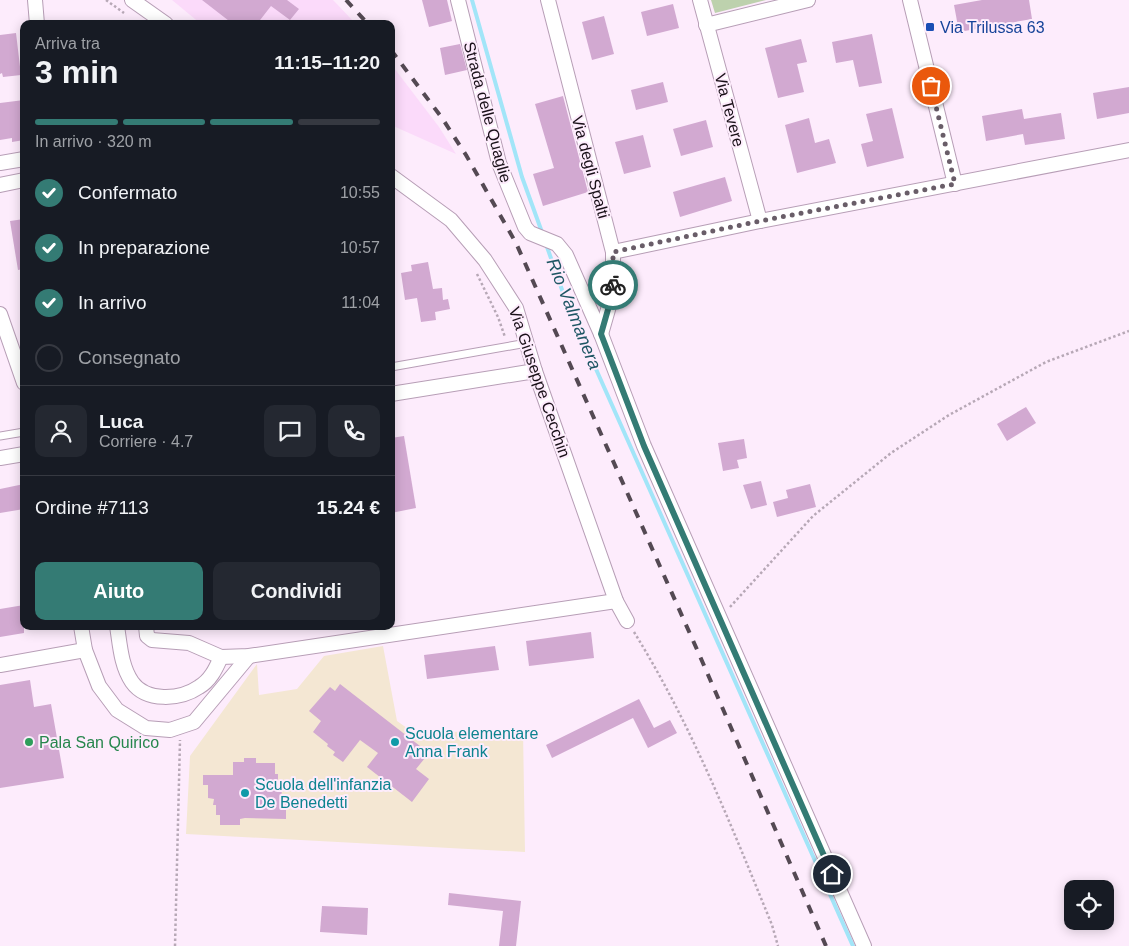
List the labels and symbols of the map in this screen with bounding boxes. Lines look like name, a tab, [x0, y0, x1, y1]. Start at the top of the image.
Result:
place label: Via Trilussa 63	[940, 19, 1045, 36]
marker: Via Trilussa 63	[924, 21, 936, 33]
street label: Strada delle Quaglie	[461, 40, 515, 184]
pin	[910, 65, 952, 107]
street label: Via Tevere	[712, 72, 747, 149]
street label: Via degli Spalti	[569, 114, 612, 220]
water label: Rio Valmanera	[543, 255, 605, 373]
courier	[588, 260, 638, 310]
street label: Via Giuseppe Cecchin	[506, 305, 573, 460]
place label: Scuola elementare Anna Frank	[405, 725, 539, 760]
place label: Pala San Quirico	[39, 734, 159, 751]
marker: Pala San Quirico	[23, 736, 35, 748]
marker: Scuola elementare Anna Frank	[389, 736, 401, 748]
place label: Scuola dell'infanzia De Benedetti	[255, 776, 392, 811]
marker: Scuola dell'infanzia De Benedetti	[239, 787, 251, 799]
pin	[811, 853, 853, 895]

